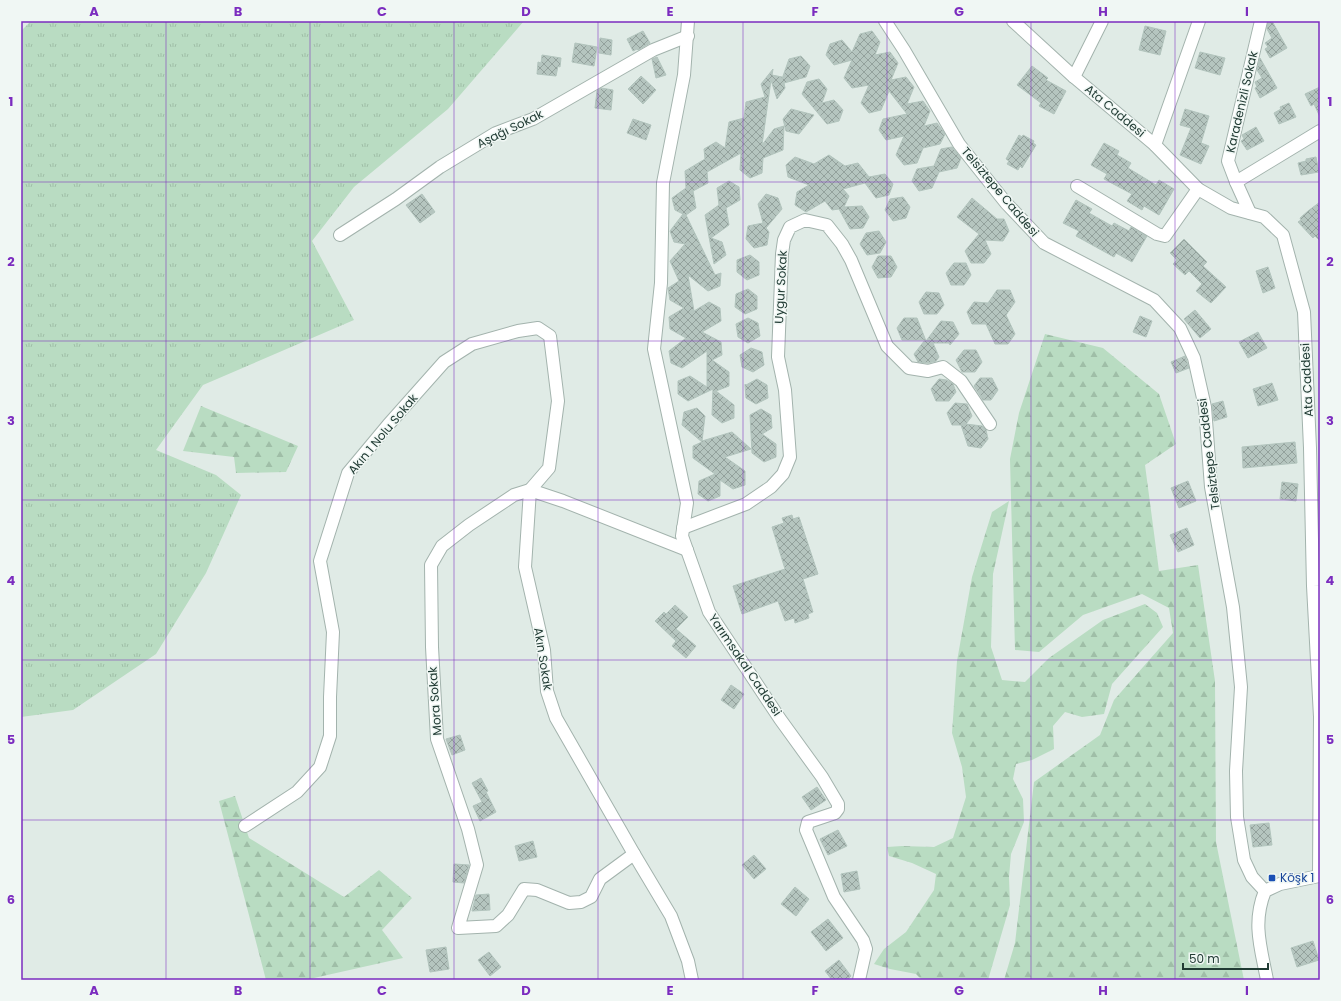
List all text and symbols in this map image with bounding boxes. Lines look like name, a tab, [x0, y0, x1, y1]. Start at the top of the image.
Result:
text: A	[89, 2, 99, 21]
text: B	[234, 2, 243, 21]
text: C	[377, 2, 387, 21]
text: D	[521, 2, 531, 21]
text: E	[666, 2, 674, 21]
text: F	[811, 2, 819, 21]
text: G	[954, 2, 964, 21]
text: H	[1098, 2, 1108, 21]
text: I	[1245, 2, 1249, 21]
street label: Karadenizli Sokak	[1222, 49, 1262, 154]
street label: Ata Caddesi	[1082, 80, 1149, 141]
text: 1	[9, 92, 13, 111]
text: 1	[1328, 92, 1332, 111]
street label: Aşağı Sokak	[474, 105, 547, 152]
street label: Telsiztepe Caddesi	[958, 143, 1043, 240]
street label: Uygur Sokak	[770, 249, 791, 324]
text: 2	[7, 252, 15, 271]
text: 2	[1326, 252, 1334, 271]
street label: Ata Caddesi	[1296, 343, 1317, 417]
street label: Akın 1 Nolu Sokak	[344, 389, 422, 478]
street label: Telsiztepe Caddesi	[1193, 397, 1224, 511]
text: 3	[7, 411, 15, 430]
text: 3	[1326, 411, 1334, 430]
text: 4	[7, 571, 16, 590]
text: 4	[1326, 571, 1335, 590]
street label: Yarımsakal Caddesi	[705, 610, 786, 719]
street label: Akın Sokak	[530, 626, 557, 692]
street label: Mora Sokak	[424, 665, 445, 736]
text: 5	[7, 730, 15, 749]
text: 5	[1326, 730, 1334, 749]
place label: Köşk 1	[1280, 869, 1314, 886]
marker: Köşk 1	[1267, 873, 1277, 883]
text: 6	[7, 890, 15, 909]
text: 6	[1326, 890, 1334, 909]
scale bar	[1183, 945, 1268, 971]
text: 50 m	[1189, 950, 1220, 967]
text: A	[89, 981, 99, 1000]
text: B	[234, 981, 243, 1000]
text: C	[377, 981, 387, 1000]
text: D	[521, 981, 531, 1000]
text: E	[666, 981, 674, 1000]
text: F	[811, 981, 819, 1000]
text: G	[954, 981, 964, 1000]
text: H	[1098, 981, 1108, 1000]
text: I	[1245, 981, 1249, 1000]

